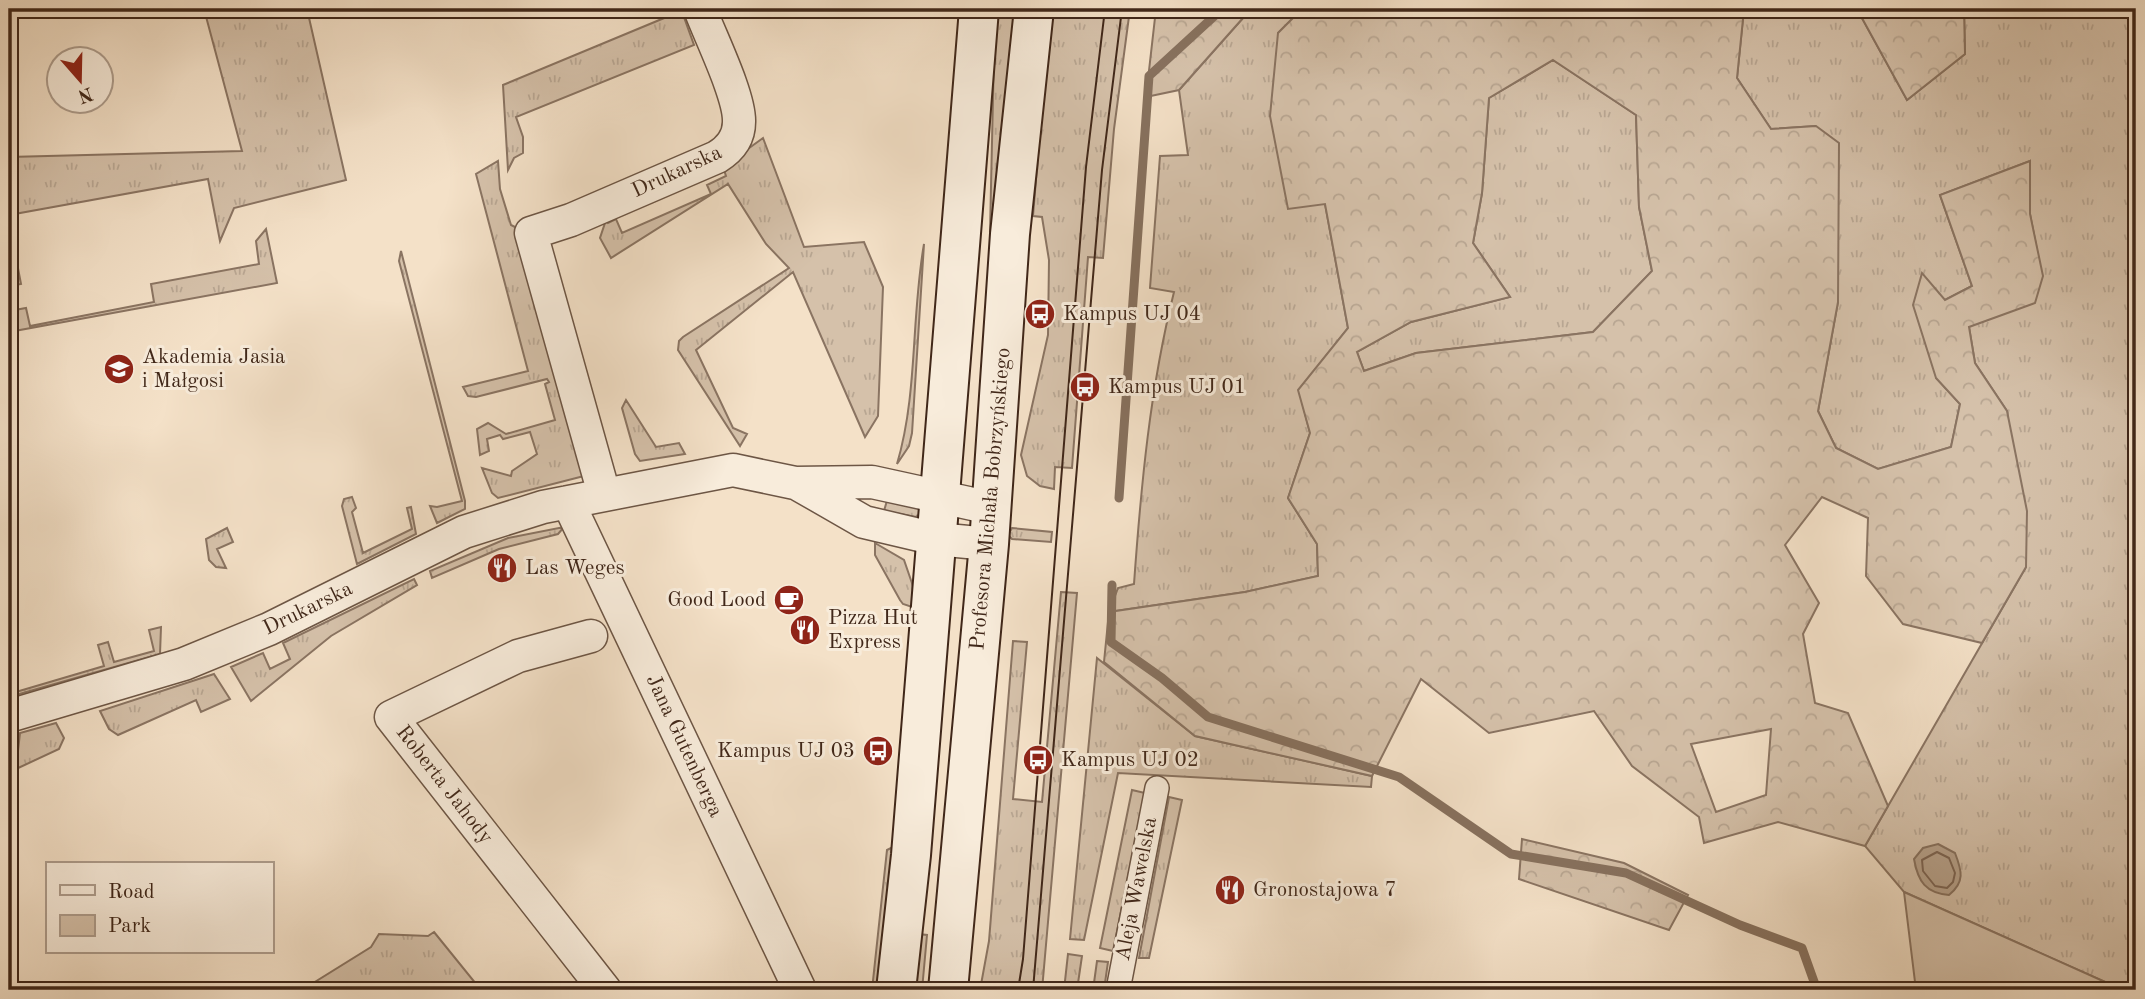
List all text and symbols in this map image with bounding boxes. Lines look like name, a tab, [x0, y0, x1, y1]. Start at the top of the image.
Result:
north arrow	[46, 46, 116, 116]
text: N	[74, 82, 95, 105]
street label: Drukarska	[629, 142, 725, 202]
bus stop icon: Kampus UJ 04	[1023, 297, 1057, 331]
place label: Kampus UJ 04	[1063, 304, 1201, 325]
place label: Akademia Jasia i Małgosi	[142, 347, 285, 392]
street label: Profesora Michała Bobrzyńskiego	[967, 347, 1015, 651]
school or university icon: Akademia Jasia i Małgosi	[102, 352, 136, 386]
bus stop icon: Kampus UJ 01	[1068, 370, 1102, 404]
place label: Kampus UJ 01	[1108, 377, 1246, 398]
restaurant icon: Las Weges	[485, 551, 519, 585]
place label: Las Weges	[525, 558, 625, 579]
street label: Drukarska	[260, 578, 356, 640]
cafe icon: Good Lood	[772, 583, 806, 617]
place label: Good Lood	[667, 590, 766, 611]
place label: Pizza Hut Express	[828, 608, 918, 653]
restaurant icon: Pizza Hut Express	[788, 613, 822, 647]
street label: Jana Gutenberga	[642, 671, 726, 821]
street label: Roberta Jahody	[391, 722, 497, 848]
bus stop icon: Kampus UJ 03	[861, 734, 895, 768]
place label: Kampus UJ 03	[717, 741, 855, 762]
bus stop icon: Kampus UJ 02	[1021, 743, 1055, 777]
place label: Kampus UJ 02	[1061, 750, 1199, 771]
street label: Aleja Wawelska	[1113, 815, 1161, 963]
legend	[46, 862, 273, 954]
restaurant icon: Gronostajowa 7	[1213, 873, 1247, 907]
place label: Gronostajowa 7	[1253, 880, 1397, 901]
text: Road	[108, 882, 155, 903]
text: Park	[108, 916, 151, 937]

